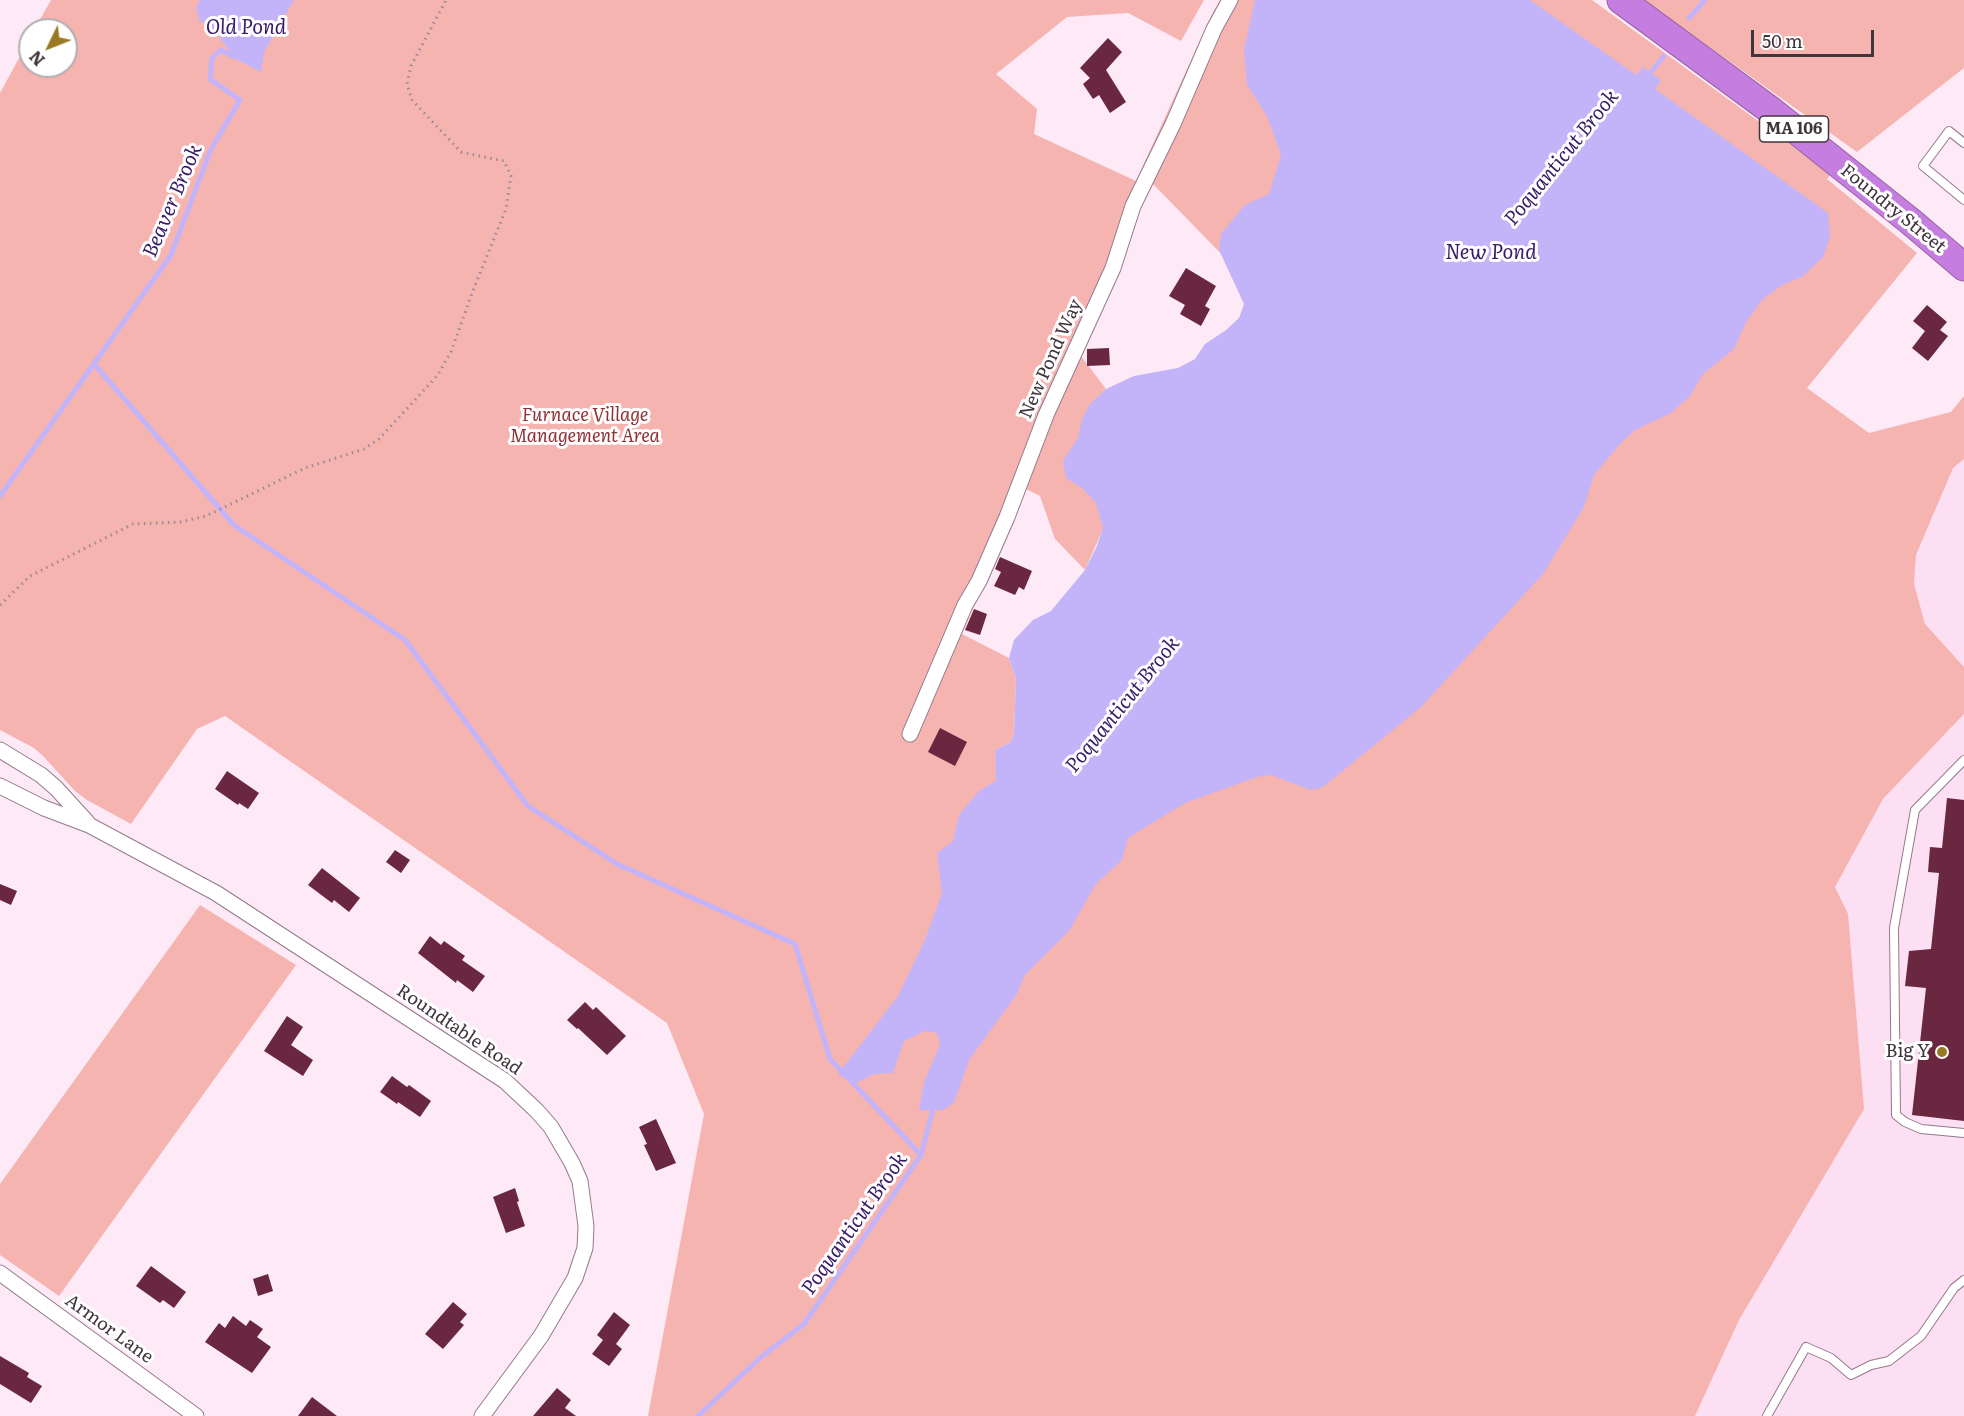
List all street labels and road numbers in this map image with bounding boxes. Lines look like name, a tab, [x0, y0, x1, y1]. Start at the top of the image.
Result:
road number: MA 106	[1760, 116, 1828, 142]
street label: Foundry Street	[1836, 160, 1950, 258]
street label: New Pond Way	[1015, 296, 1087, 422]
street label: Roundtable Road	[392, 980, 526, 1080]
street label: Armor Lane	[61, 1290, 157, 1368]

